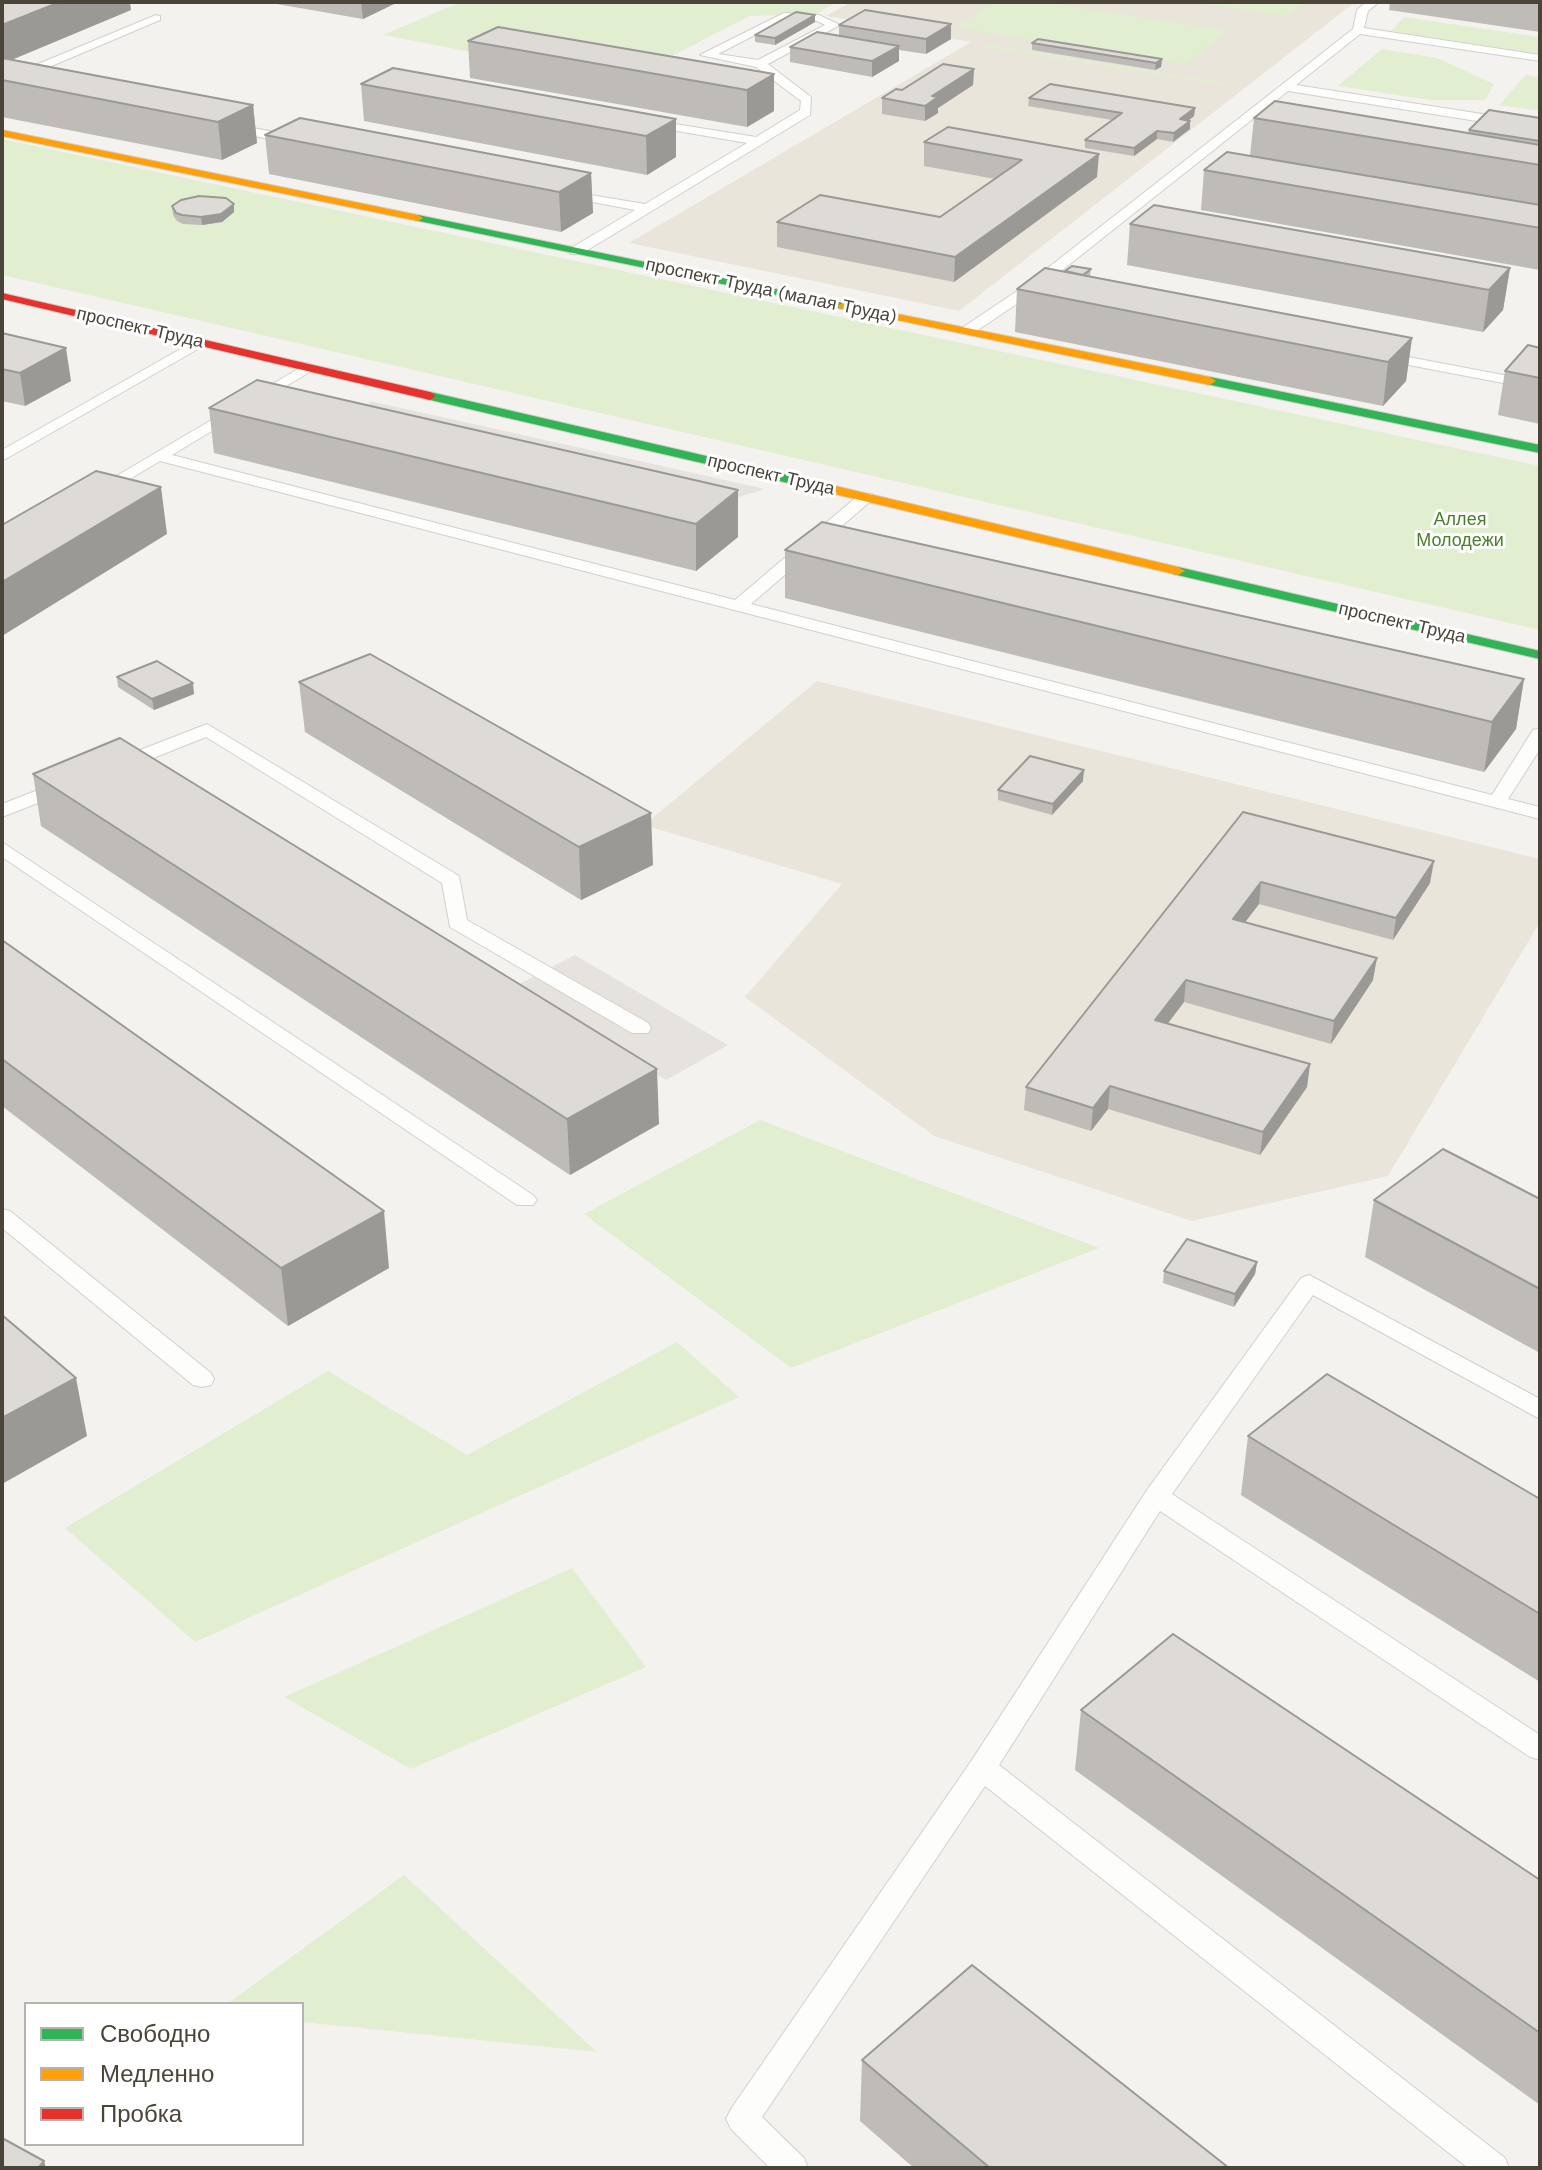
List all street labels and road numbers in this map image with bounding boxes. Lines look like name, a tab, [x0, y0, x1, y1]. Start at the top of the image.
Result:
street label: проспект Труда (малая Труда)	[644, 254, 898, 328]
street label: проспект Труда	[74, 303, 206, 353]
street label: проспект Труда	[705, 450, 837, 500]
street label: проспект Труда	[1336, 598, 1468, 648]

